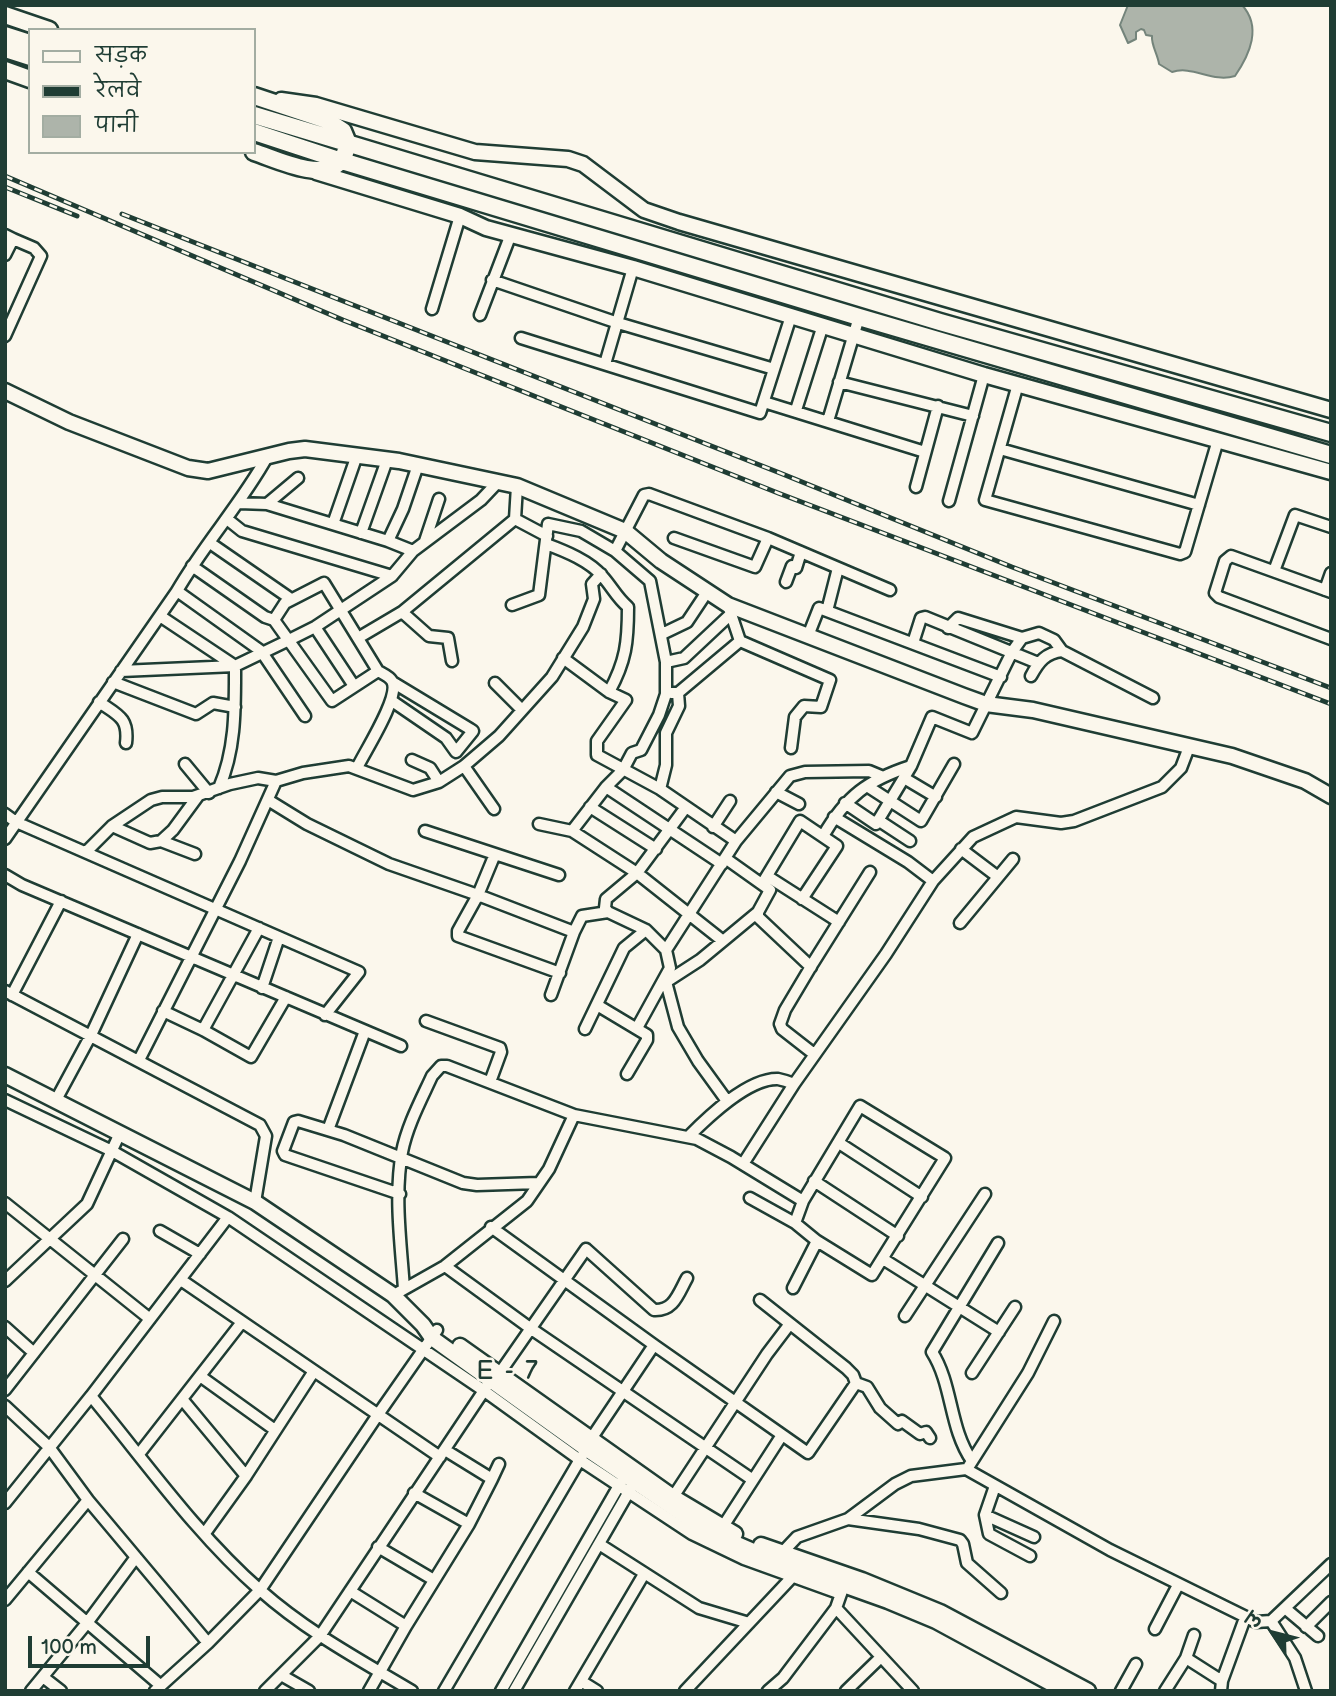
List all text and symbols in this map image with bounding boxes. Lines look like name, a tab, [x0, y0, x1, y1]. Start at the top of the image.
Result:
legend	[28, 28, 256, 154]
text: सड़क	[95, 43, 147, 68]
text: रेलवे	[95, 78, 141, 103]
text: पानी	[95, 113, 138, 138]
district label: E - 7	[477, 1356, 539, 1388]
north arrow	[1238, 1598, 1308, 1668]
text: उ	[1242, 1609, 1268, 1632]
scale bar	[32, 1622, 154, 1666]
text: 100 m	[41, 1635, 97, 1660]

